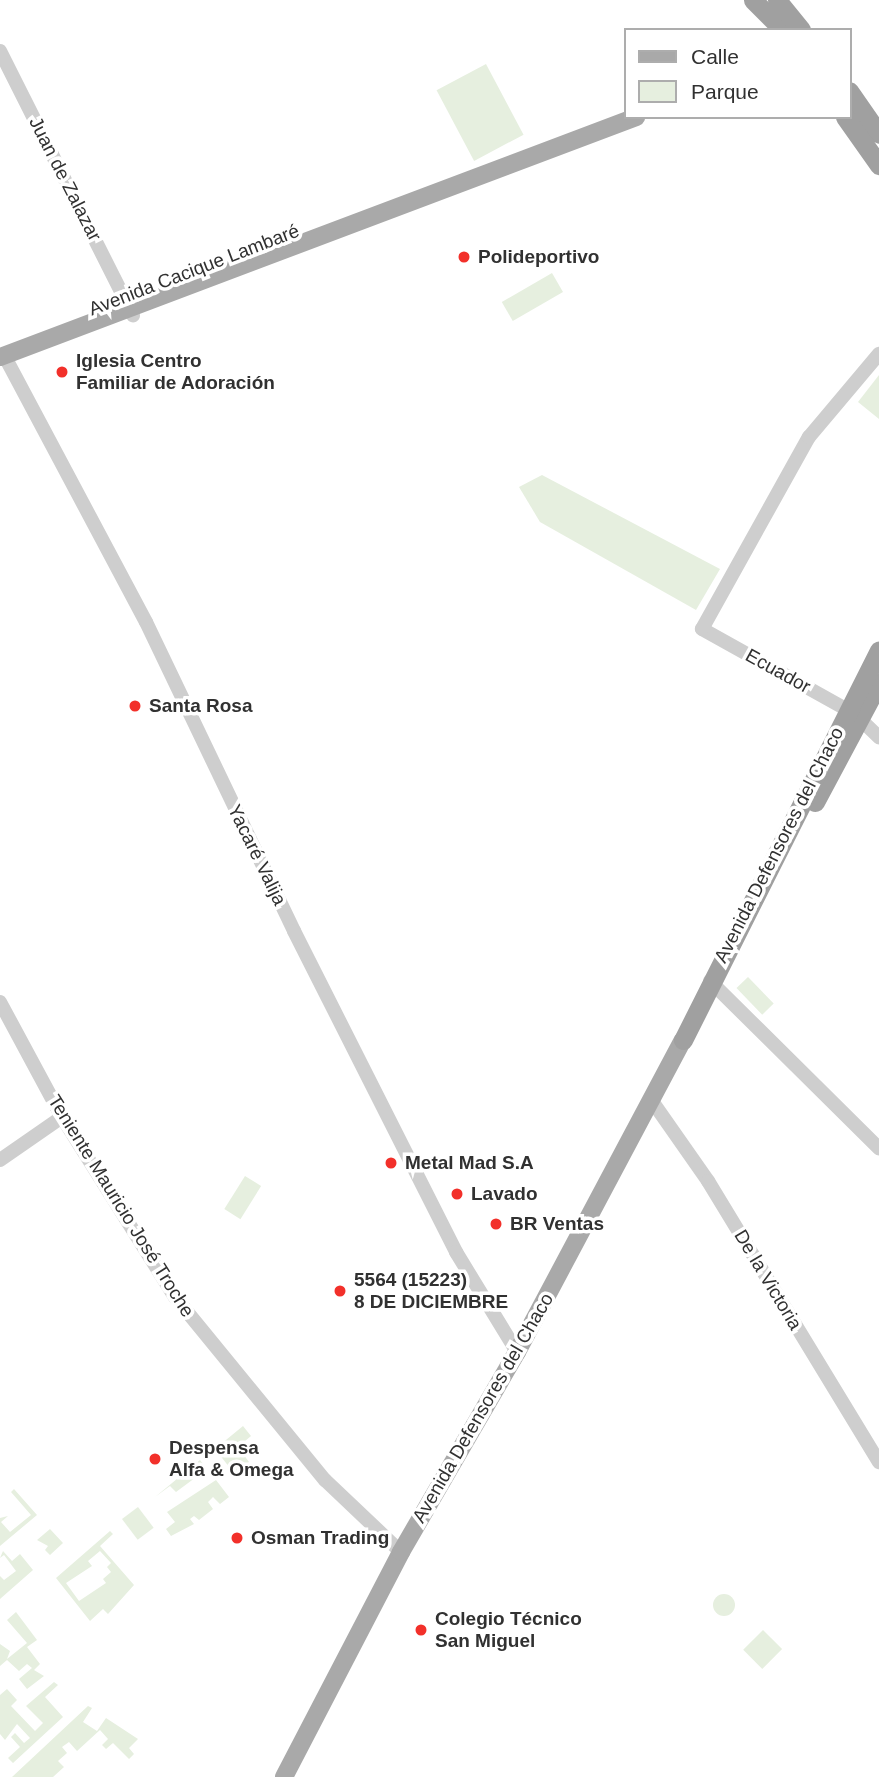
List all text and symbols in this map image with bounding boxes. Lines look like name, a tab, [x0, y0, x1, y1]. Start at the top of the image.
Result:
legend	[624, 28, 851, 119]
text: Calle	[691, 45, 739, 68]
text: Parque	[691, 80, 759, 103]
street label: Juan de Zalazar	[24, 113, 106, 245]
street label: Avenida Cacique Lambaré	[86, 219, 302, 321]
place label: Polideportivo	[478, 246, 599, 268]
marker: Polideportivo	[456, 249, 472, 265]
place label: Iglesia Centro Familiar de Adoración	[76, 350, 276, 394]
marker: Iglesia Centro Familiar de Adoración	[54, 364, 70, 380]
street label: Ecuador	[742, 644, 814, 698]
place label: Santa Rosa	[149, 695, 252, 717]
marker: Santa Rosa	[127, 698, 143, 714]
street label: Avenida Defensores del Chaco	[709, 723, 849, 967]
street label: Yacaré Valija	[223, 801, 291, 909]
street label: Teniente Mauricio José Troche	[43, 1091, 199, 1321]
place label: Metal Mad S.A	[405, 1152, 534, 1174]
marker: Metal Mad S.A	[383, 1155, 399, 1171]
place label: Lavado	[471, 1183, 538, 1205]
marker: Lavado	[449, 1186, 465, 1202]
place label: BR Ventas	[510, 1213, 604, 1235]
marker: BR Ventas	[488, 1216, 504, 1232]
street label: De la Victoria	[729, 1226, 807, 1334]
place label: 5564 (15223) 8 DE DICIEMBRE	[354, 1269, 508, 1313]
marker: 5564 (15223) 8 DE DICIEMBRE	[332, 1283, 348, 1299]
street label: Avenida Defensores del Chaco	[408, 1289, 558, 1527]
place label: Despensa Alfa & Omega	[169, 1437, 294, 1481]
marker: Despensa Alfa & Omega	[147, 1451, 163, 1467]
place label: Osman Trading	[251, 1527, 389, 1549]
marker: Osman Trading	[229, 1530, 245, 1546]
place label: Colegio Técnico San Miguel	[435, 1608, 582, 1652]
marker: Colegio Técnico San Miguel	[413, 1622, 429, 1638]

